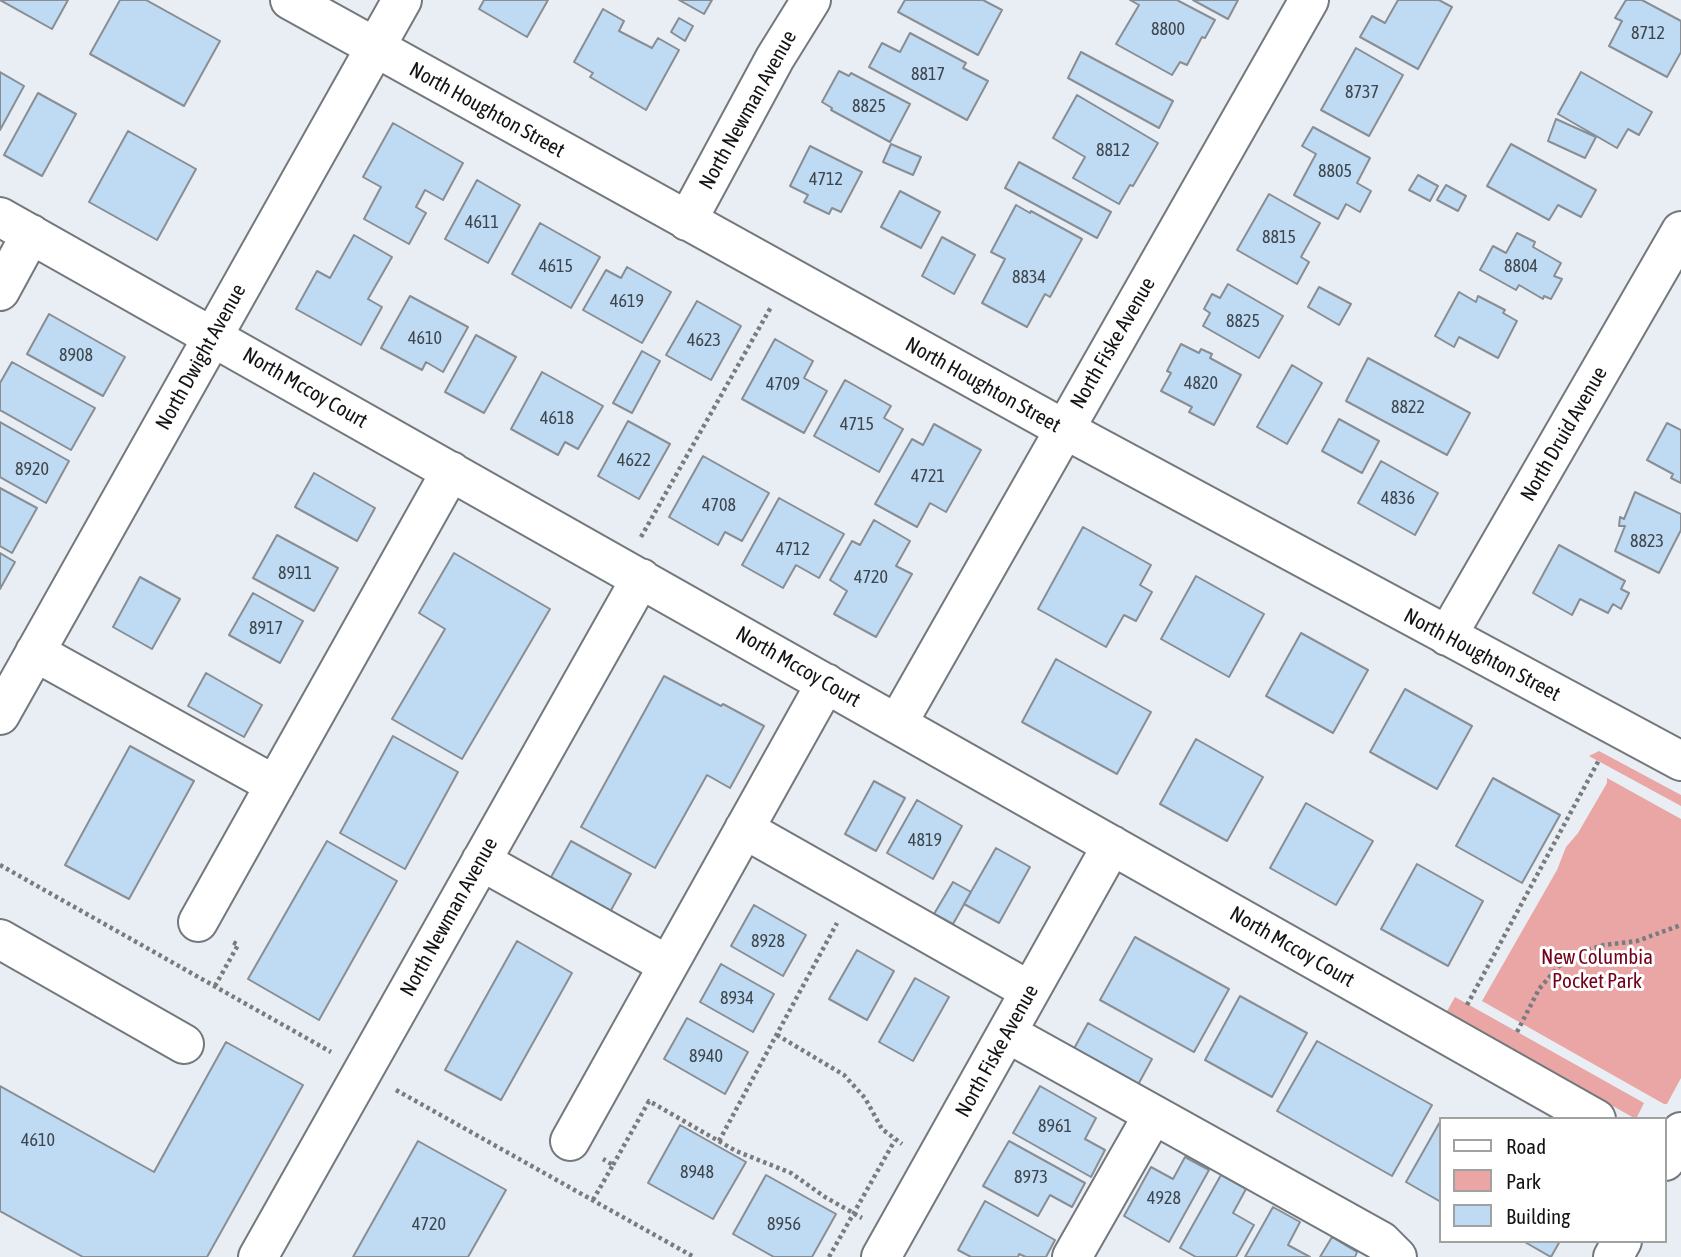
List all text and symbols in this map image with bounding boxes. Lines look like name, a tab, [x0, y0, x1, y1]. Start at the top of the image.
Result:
house number: 8800	[1151, 18, 1185, 40]
house number: 8712	[1631, 22, 1665, 44]
street label: North Newman Avenue	[694, 26, 802, 194]
street label: North Houghton Street	[405, 57, 569, 163]
house number: 8817	[911, 63, 945, 85]
house number: 8737	[1345, 81, 1379, 103]
house number: 8825	[852, 95, 886, 117]
house number: 8812	[1096, 139, 1130, 161]
house number: 8805	[1318, 160, 1352, 182]
house number: 4712	[809, 168, 843, 190]
house number: 4611	[465, 211, 499, 233]
house number: 8815	[1262, 226, 1296, 248]
house number: 4615	[539, 255, 573, 277]
house number: 8804	[1504, 255, 1538, 277]
house number: 8834	[1012, 266, 1046, 288]
street label: North Fiske Avenue	[1065, 273, 1161, 413]
street label: North Dwight Avenue	[151, 280, 251, 434]
house number: 4619	[610, 290, 644, 312]
house number: 8825	[1226, 310, 1260, 332]
house number: 4610	[408, 327, 442, 349]
house number: 4623	[687, 329, 721, 351]
street label: North Houghton Street	[901, 332, 1065, 438]
street label: North Mccoy Court	[238, 342, 372, 434]
house number: 8908	[59, 344, 93, 366]
street label: North Druid Avenue	[1515, 362, 1613, 506]
house number: 4820	[1184, 372, 1218, 394]
house number: 4709	[766, 373, 800, 395]
house number: 8822	[1391, 396, 1425, 418]
house number: 4618	[540, 407, 574, 429]
house number: 4715	[840, 413, 874, 435]
house number: 4622	[617, 449, 651, 471]
house number: 8920	[15, 458, 49, 480]
house number: 4721	[911, 465, 945, 487]
house number: 4836	[1381, 487, 1415, 509]
house number: 4708	[702, 494, 736, 516]
house number: 8823	[1630, 530, 1664, 552]
house number: 4712	[776, 538, 810, 560]
house number: 8911	[278, 562, 312, 584]
house number: 4720	[854, 566, 888, 588]
street label: North Houghton Street	[1399, 603, 1565, 707]
house number: 8917	[249, 617, 283, 639]
street label: North Mccoy Court	[731, 621, 865, 713]
house number: 4819	[908, 829, 942, 851]
street label: North Newman Avenue	[395, 833, 503, 1001]
street label: North Mccoy Court	[1225, 901, 1359, 993]
house number: 8928	[751, 930, 785, 952]
park label: New Columbia Pocket Park	[1541, 944, 1653, 994]
street label: North Fiske Avenue	[950, 980, 1044, 1122]
house number: 8934	[720, 987, 754, 1009]
house number: 8940	[689, 1045, 723, 1067]
house number: 8961	[1038, 1115, 1072, 1137]
legend	[1440, 1117, 1667, 1243]
house number: 4610	[21, 1129, 55, 1151]
text: Road	[1506, 1134, 1546, 1158]
house number: 8948	[680, 1161, 714, 1183]
house number: 8973	[1014, 1166, 1048, 1188]
text: Park	[1506, 1169, 1541, 1193]
house number: 4928	[1147, 1187, 1181, 1209]
text: Building	[1506, 1204, 1570, 1228]
house number: 4720	[412, 1213, 446, 1235]
house number: 8956	[767, 1213, 801, 1235]

